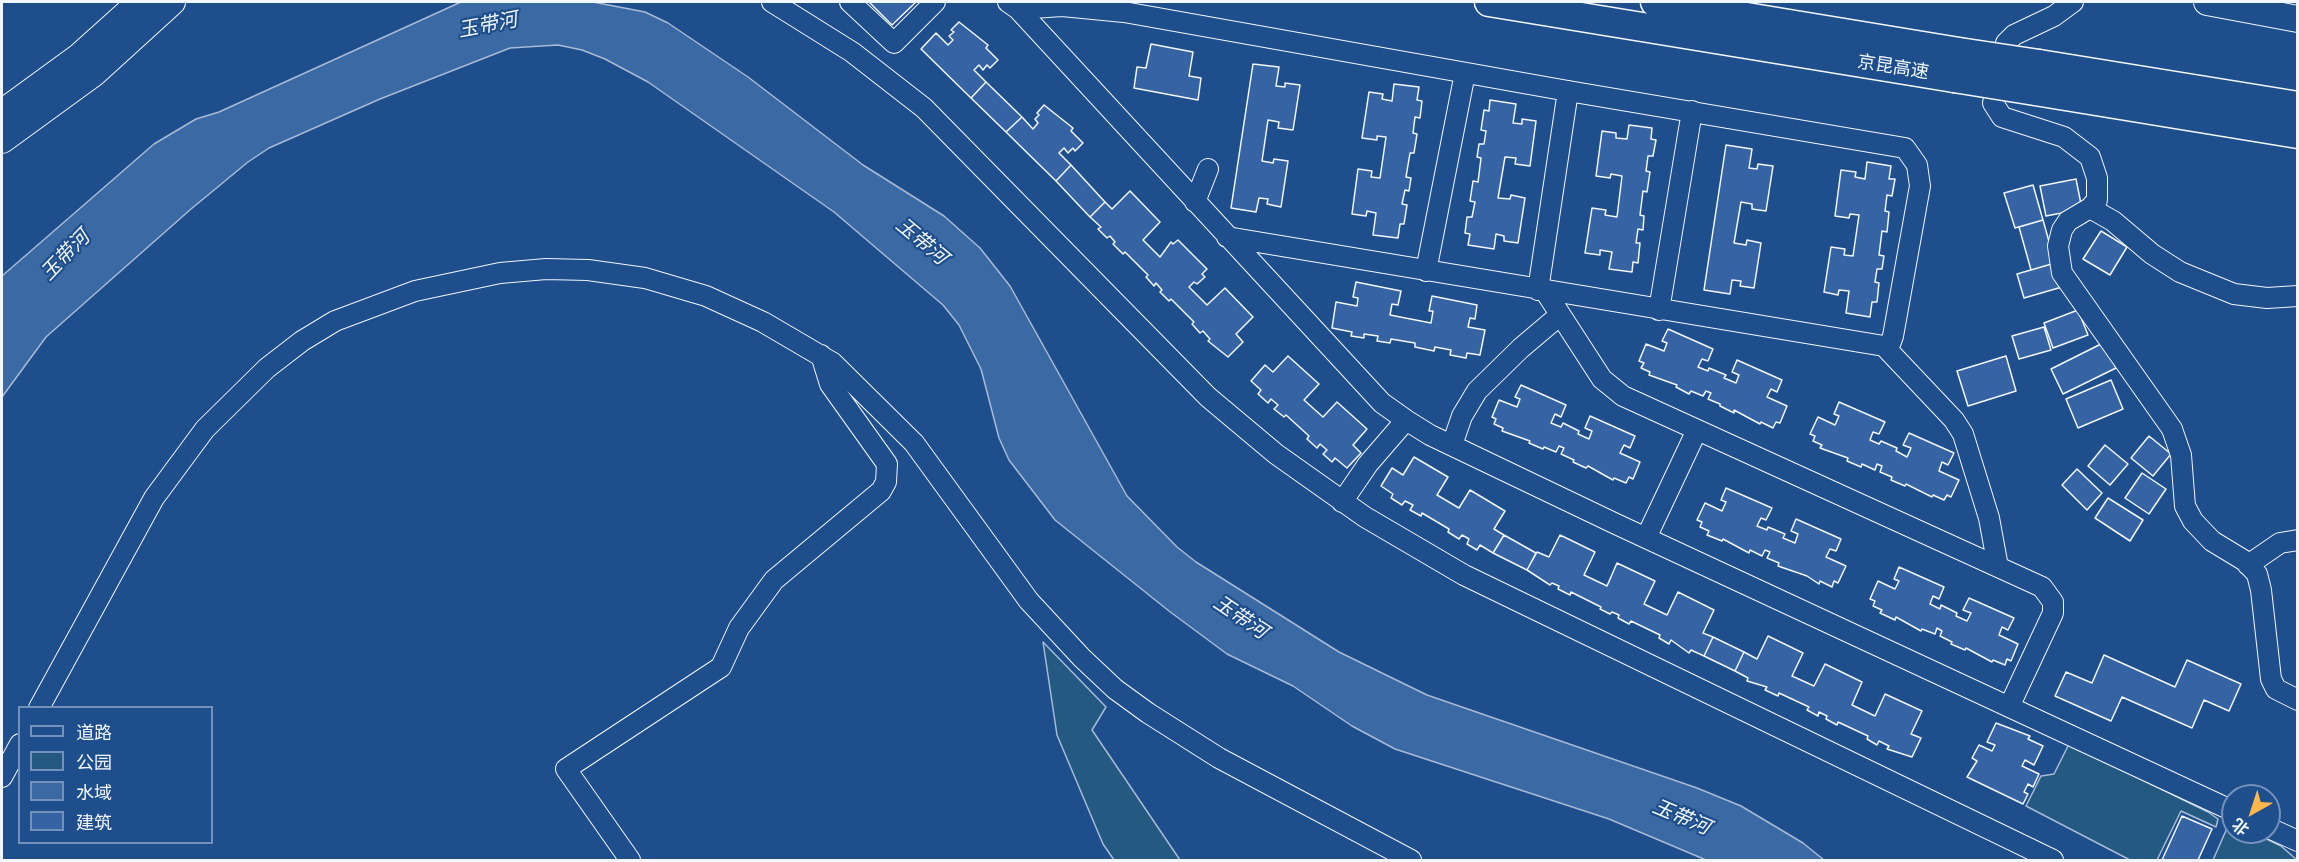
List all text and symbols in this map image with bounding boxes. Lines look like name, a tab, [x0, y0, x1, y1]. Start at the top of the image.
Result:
water label: 玉带河	[456, 8, 520, 44]
street label: 京昆高速	[1856, 52, 1930, 84]
water label: 玉带河	[890, 214, 952, 270]
water label: 玉带河	[37, 226, 95, 286]
water label: 玉带河	[1208, 591, 1272, 645]
legend	[18, 706, 213, 844]
text: 道路	[76, 722, 112, 744]
text: 公园	[76, 752, 112, 774]
text: 水域	[76, 782, 112, 804]
north arrow	[2221, 784, 2281, 844]
water label: 玉带河	[1649, 795, 1713, 841]
text: 建筑	[76, 812, 112, 834]
text: 北	[2228, 814, 2253, 839]

